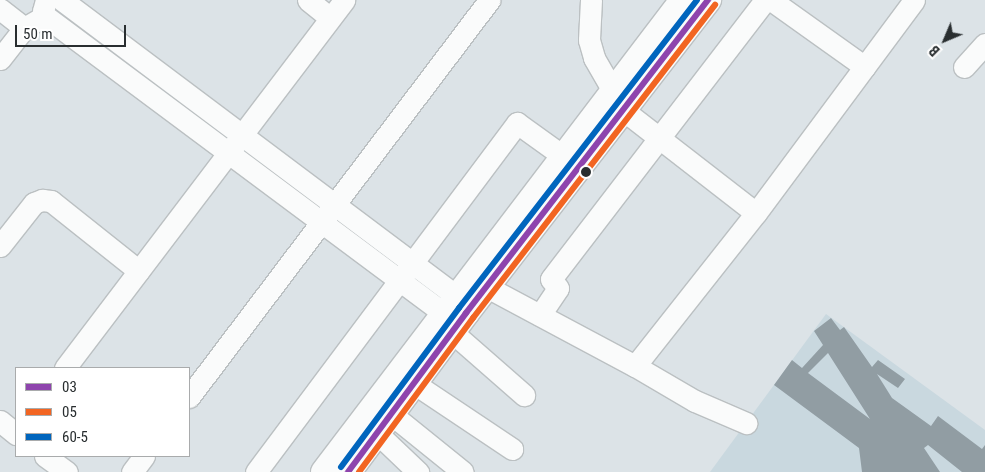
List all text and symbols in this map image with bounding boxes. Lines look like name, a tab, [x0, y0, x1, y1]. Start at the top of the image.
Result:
scale bar	[18, 15, 129, 47]
north arrow	[920, 15, 970, 65]
text: 50 m	[23, 25, 53, 43]
text: B	[926, 42, 943, 59]
unlabelled marker	[581, 167, 591, 177]
legend	[15, 367, 190, 457]
text: 03	[62, 378, 77, 396]
text: 05	[62, 403, 77, 421]
text: 60-5	[62, 428, 88, 446]

